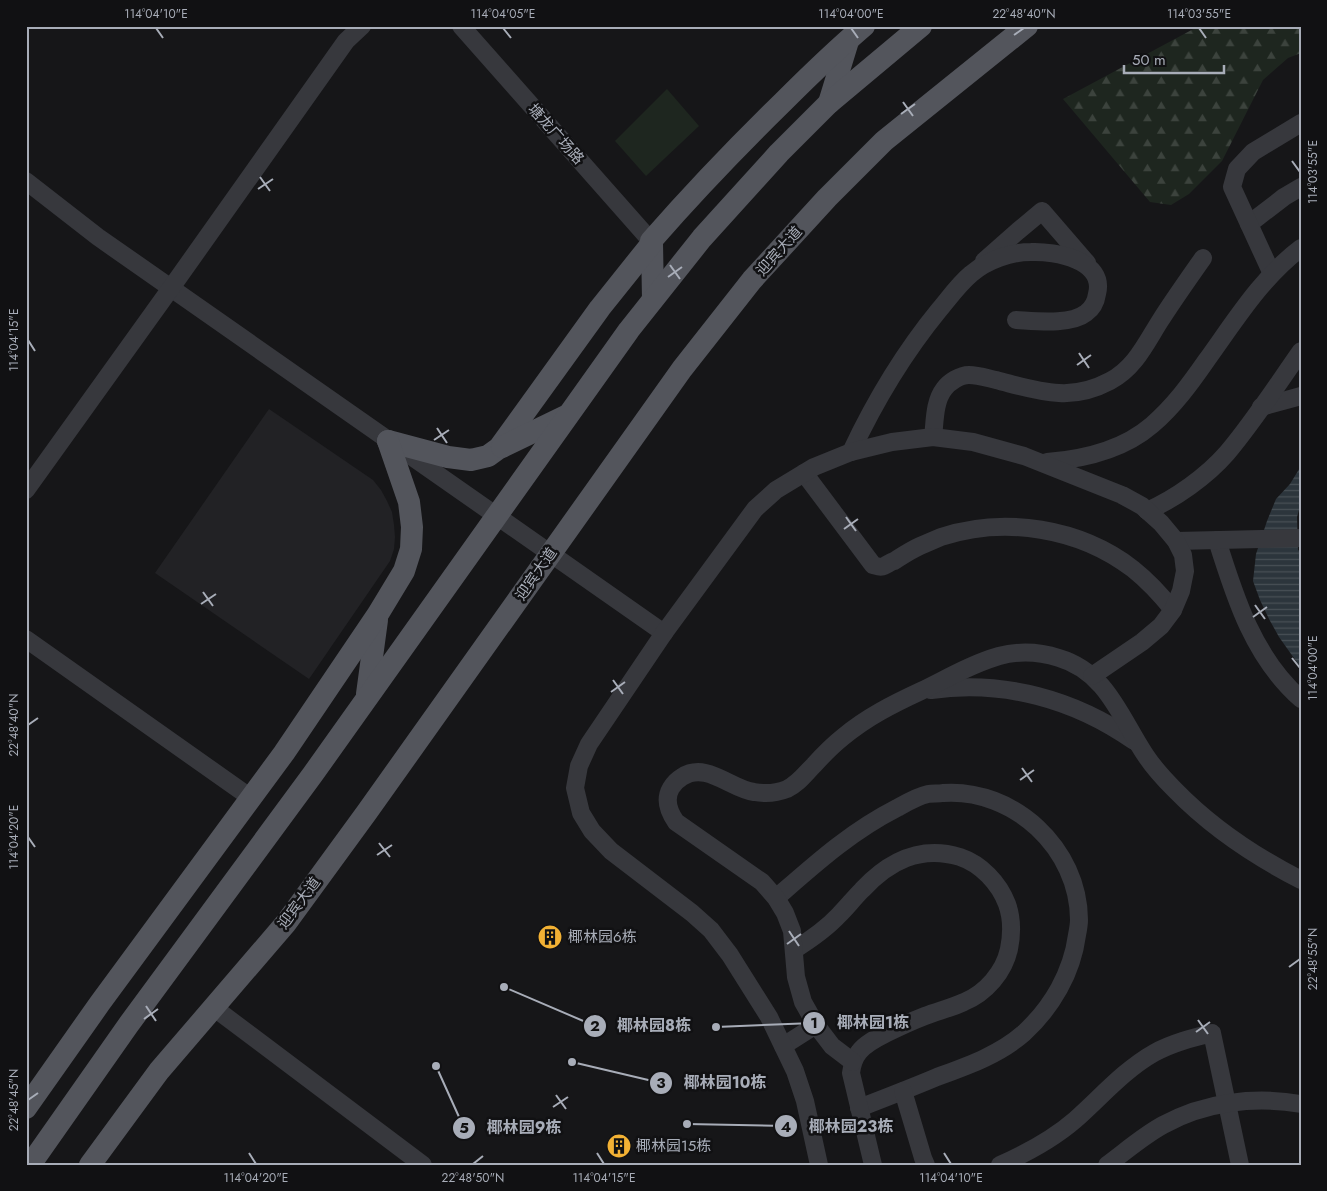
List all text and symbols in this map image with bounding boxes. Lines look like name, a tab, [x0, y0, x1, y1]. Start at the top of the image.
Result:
text: 114°04'10"E	[124, 5, 188, 23]
text: 114°04'05"E	[471, 5, 535, 23]
text: 114°04'00"E	[818, 5, 884, 23]
text: 22°48'40"N	[992, 5, 1056, 23]
text: 114°03'55"E	[1167, 5, 1231, 23]
scale bar	[1124, 42, 1224, 74]
text: 50 m	[1132, 49, 1166, 71]
street label: 塘龙广场路	[523, 99, 589, 169]
text: 114°03'55"E	[1304, 140, 1322, 204]
street label: 迎宾大道	[751, 221, 807, 281]
text: 114°04'15"E	[5, 308, 23, 372]
street label: 迎宾大道	[510, 543, 562, 605]
text: 114°04'00"E	[1304, 635, 1322, 701]
text: 22°48'40"N	[5, 693, 23, 757]
text: 114°04'20"E	[5, 805, 23, 869]
street label: 迎宾大道	[272, 872, 326, 934]
building icon: 椰林园6栋	[537, 924, 563, 950]
place label: 椰林园6栋	[568, 926, 637, 948]
text: 22°48'55"N	[1304, 928, 1322, 990]
callout: 椰林园1栋	[802, 1007, 919, 1038]
callout: 椰林园8栋	[582, 1010, 701, 1041]
text: 椰林园1栋	[837, 1011, 909, 1034]
text: 1	[810, 1012, 818, 1034]
text: 椰林园8栋	[617, 1014, 691, 1037]
text: 2	[590, 1015, 600, 1037]
callout: 椰林园10栋	[649, 1067, 776, 1098]
text: 22°48'45"N	[5, 1069, 23, 1131]
text: 椰林园10栋	[684, 1071, 766, 1094]
text: 3	[656, 1072, 666, 1094]
callout: 椰林园23栋	[774, 1111, 903, 1142]
callout: 椰林园9栋	[452, 1112, 571, 1143]
text: 椰林园23栋	[809, 1115, 893, 1138]
text: 椰林园9栋	[487, 1116, 561, 1139]
text: 4	[781, 1116, 791, 1138]
text: 5	[459, 1117, 469, 1139]
building icon: 椰林园15栋	[606, 1133, 632, 1159]
place label: 椰林园15栋	[636, 1135, 711, 1157]
text: 114°04'20"E	[224, 1169, 288, 1187]
text: 22°48'50"N	[442, 1169, 504, 1187]
text: 114°04'15"E	[572, 1169, 636, 1187]
text: 114°04'10"E	[919, 1169, 983, 1187]

